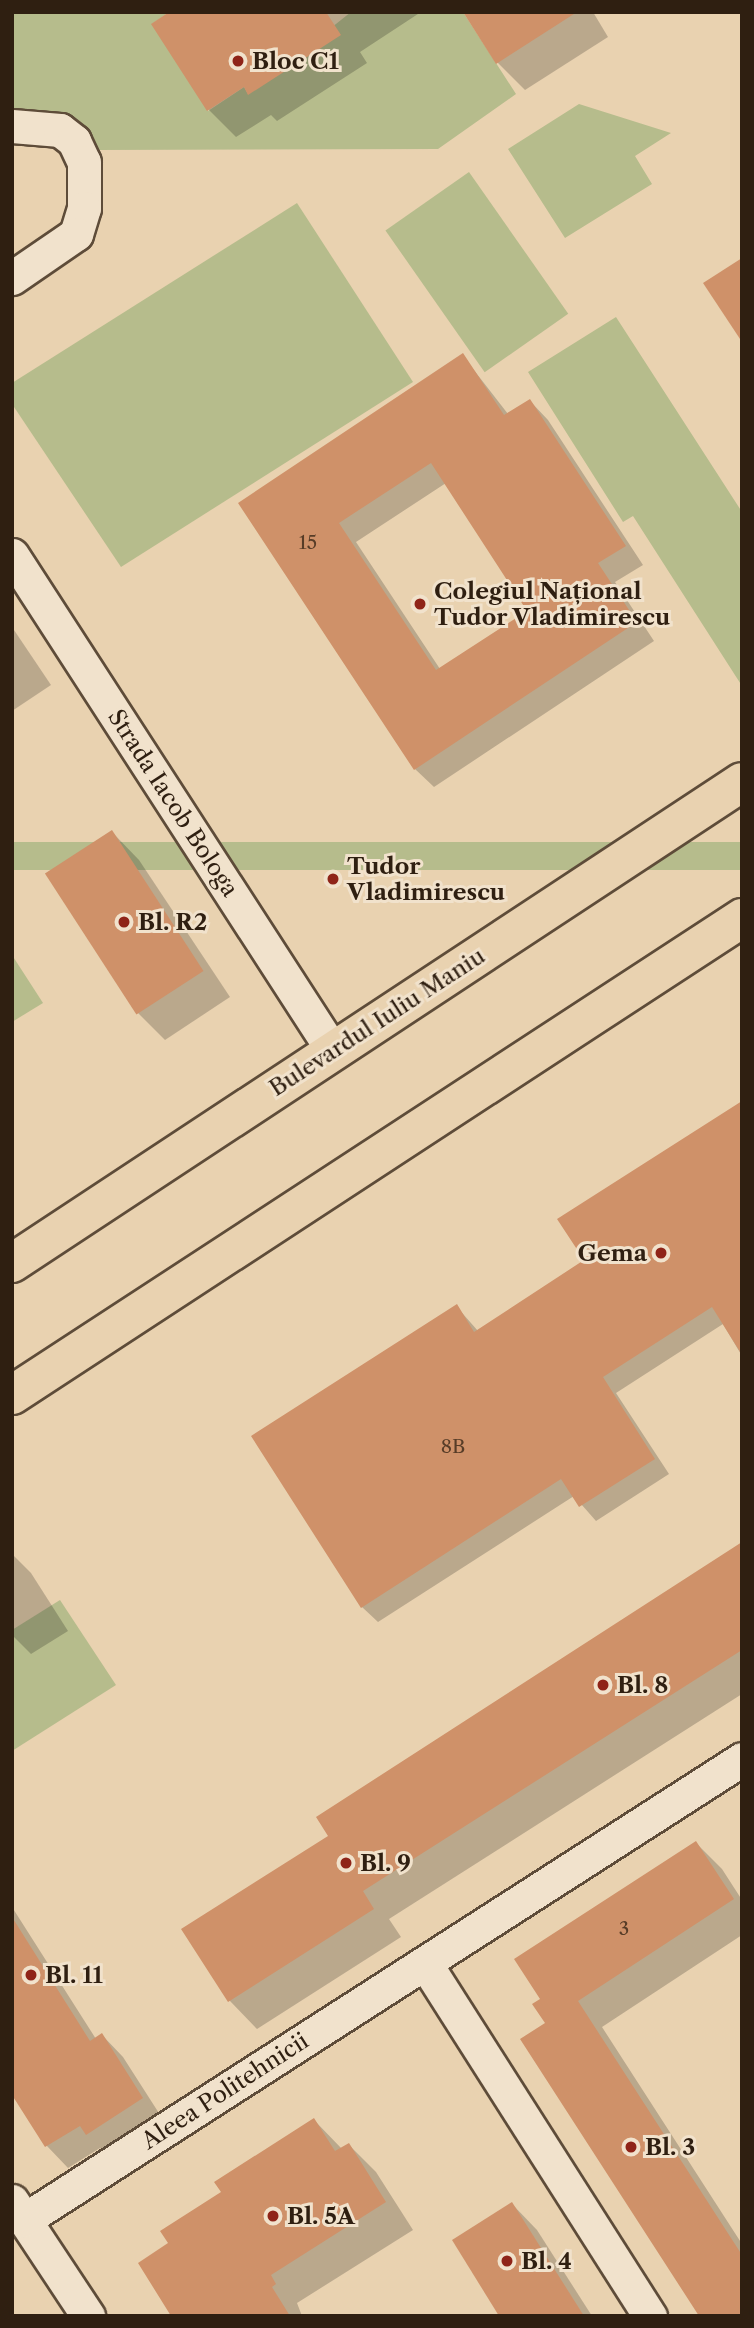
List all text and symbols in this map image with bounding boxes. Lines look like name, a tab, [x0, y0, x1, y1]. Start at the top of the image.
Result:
place label: Bloc C1	[252, 47, 339, 75]
marker: Bloc C1	[230, 53, 246, 69]
house number: 15	[299, 532, 317, 554]
place label: Colegiul Național Tudor Vladimirescu	[434, 577, 671, 631]
marker: Colegiul Național Tudor Vladimirescu	[412, 596, 428, 612]
street label: Strada Iacob Bologa	[102, 704, 244, 902]
place label: Tudor Vladimirescu	[347, 852, 505, 906]
marker: Tudor Vladimirescu	[325, 871, 341, 887]
place label: Bl. R2	[138, 908, 207, 936]
marker: Bl. R2	[116, 914, 132, 930]
street label: Bulevardul Iuliu Maniu	[264, 942, 490, 1102]
place label: Gema	[578, 1239, 647, 1267]
marker: Gema	[653, 1245, 669, 1261]
house number: 8B	[441, 1436, 465, 1458]
place label: Bl. 8	[617, 1671, 668, 1699]
marker: Bl. 8	[595, 1677, 611, 1693]
place label: Bl. 9	[360, 1849, 411, 1877]
marker: Bl. 9	[338, 1855, 354, 1871]
house number: 3	[619, 1918, 629, 1940]
place label: Bl. 11	[45, 1961, 103, 1989]
marker: Bl. 11	[23, 1967, 39, 1983]
street label: Aleea Politehnicii	[136, 2027, 314, 2155]
place label: Bl. 3	[645, 2133, 695, 2161]
marker: Bl. 3	[623, 2139, 639, 2155]
place label: Bl. 5A	[287, 2202, 355, 2230]
marker: Bl. 5A	[265, 2208, 281, 2224]
place label: Bl. 4	[521, 2247, 572, 2275]
marker: Bl. 4	[499, 2253, 515, 2269]

